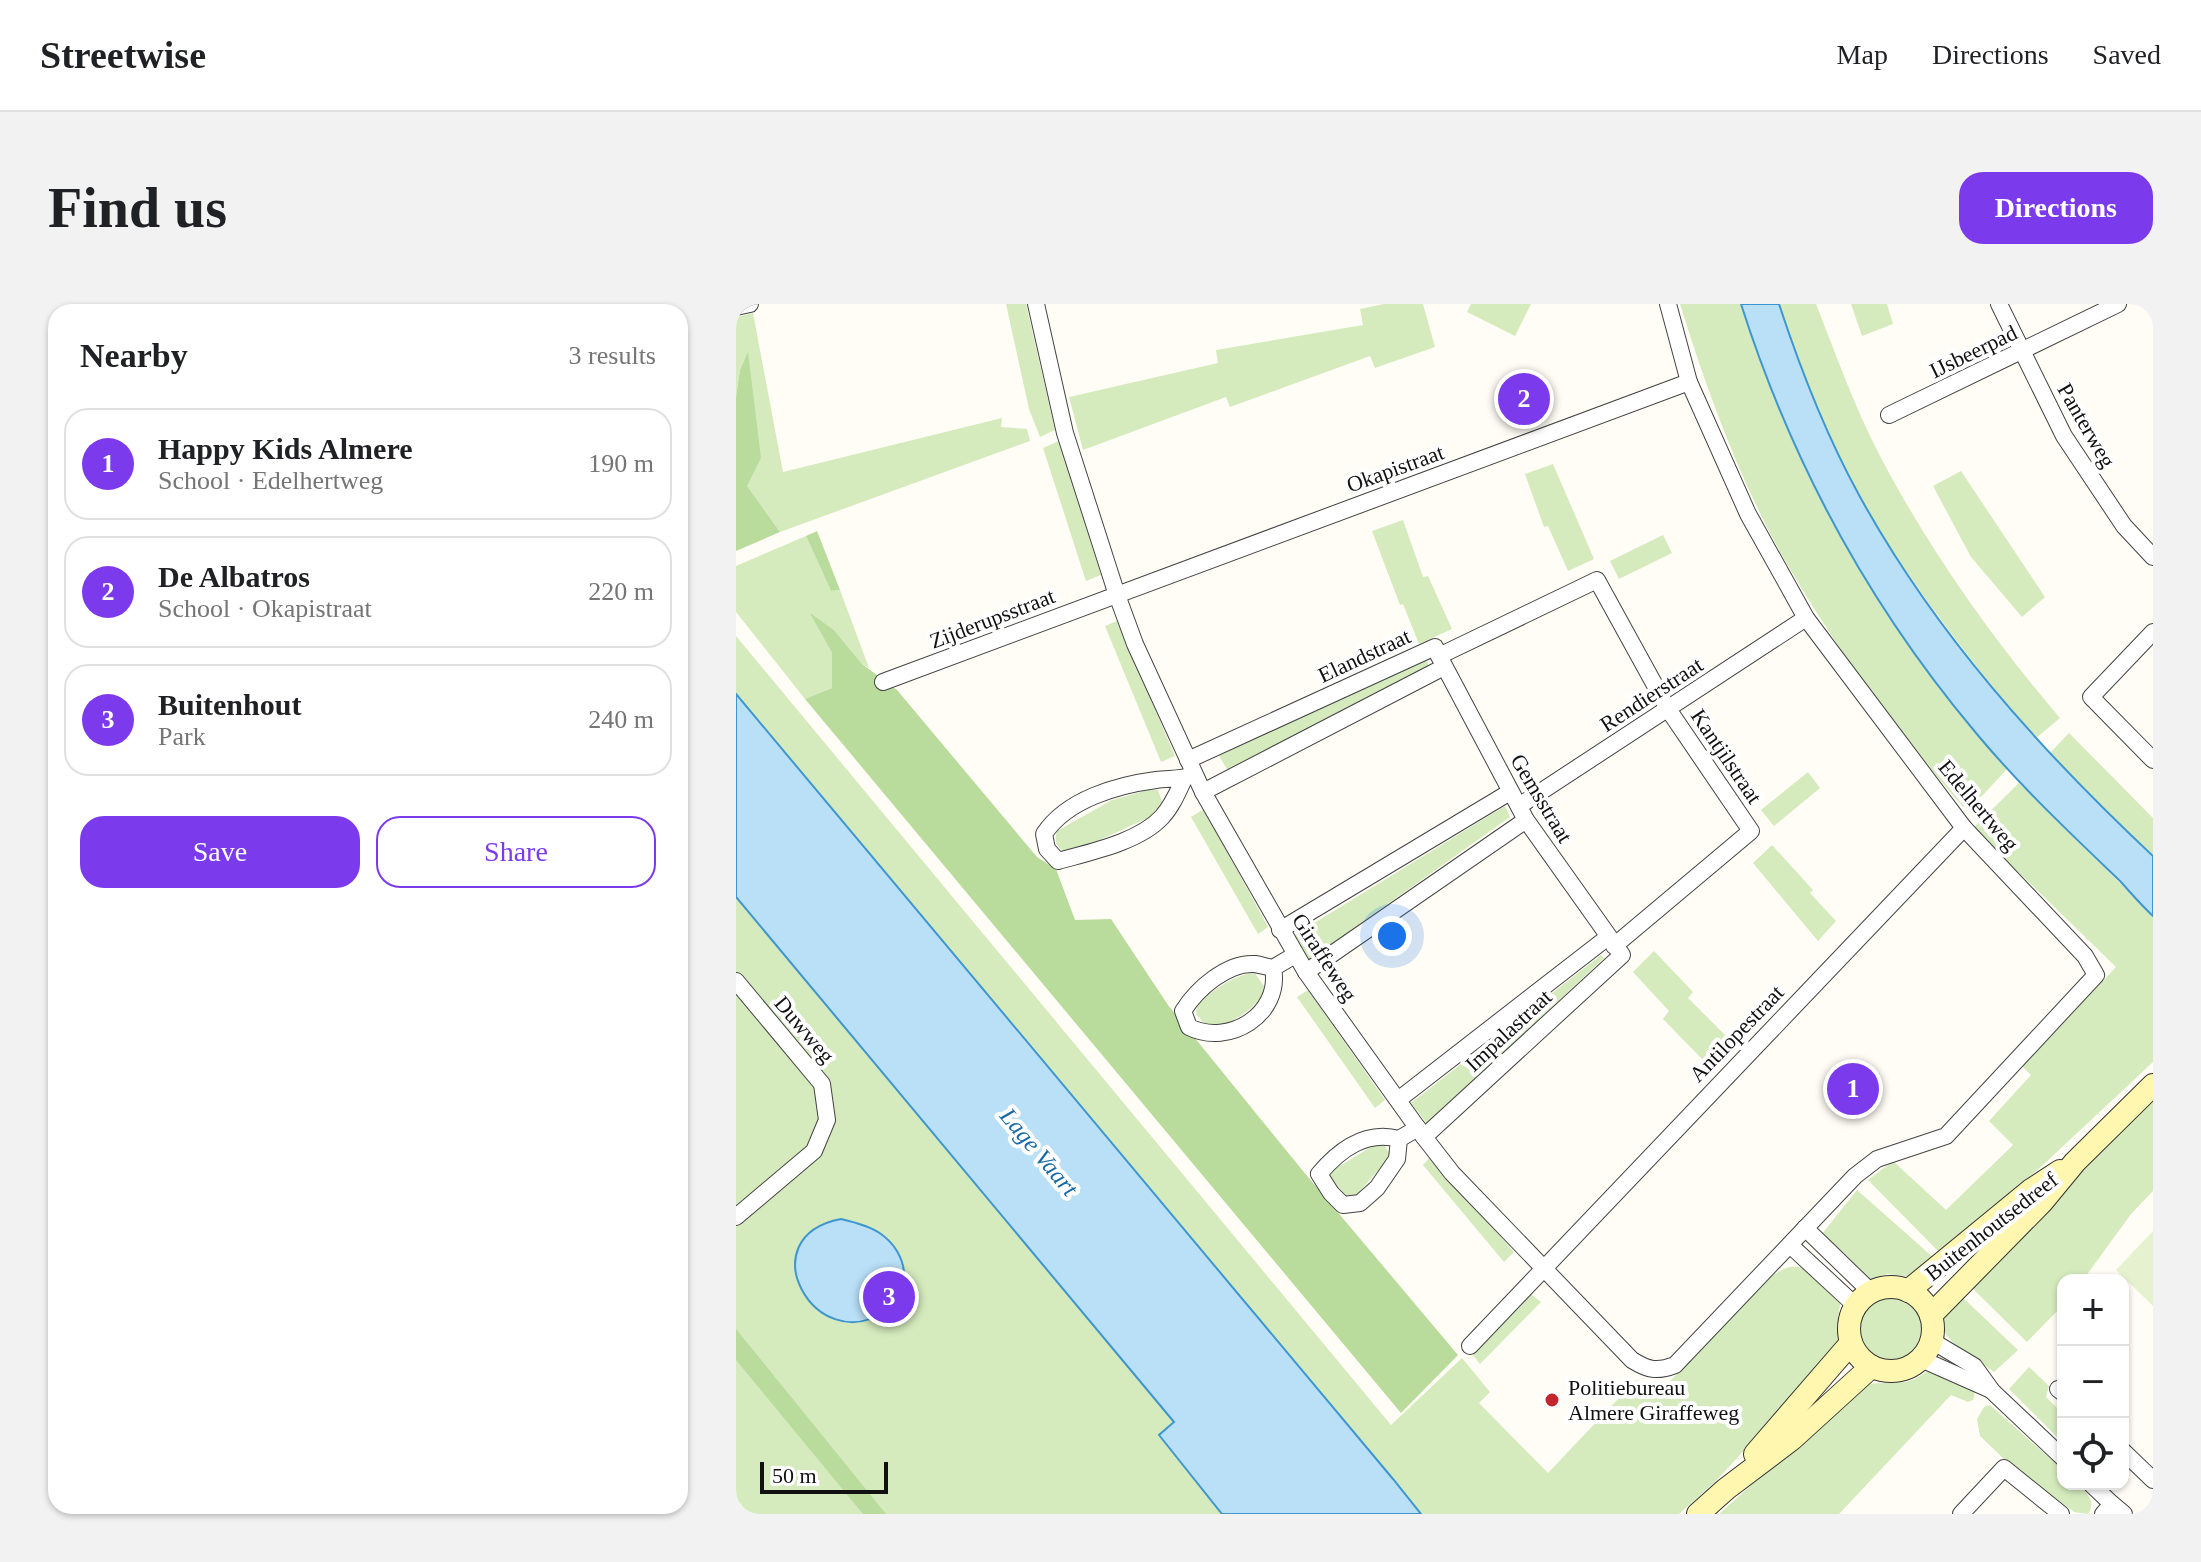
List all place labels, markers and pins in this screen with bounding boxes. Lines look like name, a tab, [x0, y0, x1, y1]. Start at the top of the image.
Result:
pin: 2	[1498, 369, 1550, 429]
pin: 1	[1827, 1059, 1879, 1119]
pin: 3	[863, 1267, 915, 1327]
place label: Politiebureau Almere Giraffeweg	[1568, 1375, 1739, 1425]
marker: Politiebureau Almere Giraffeweg	[1543, 1391, 1561, 1409]

